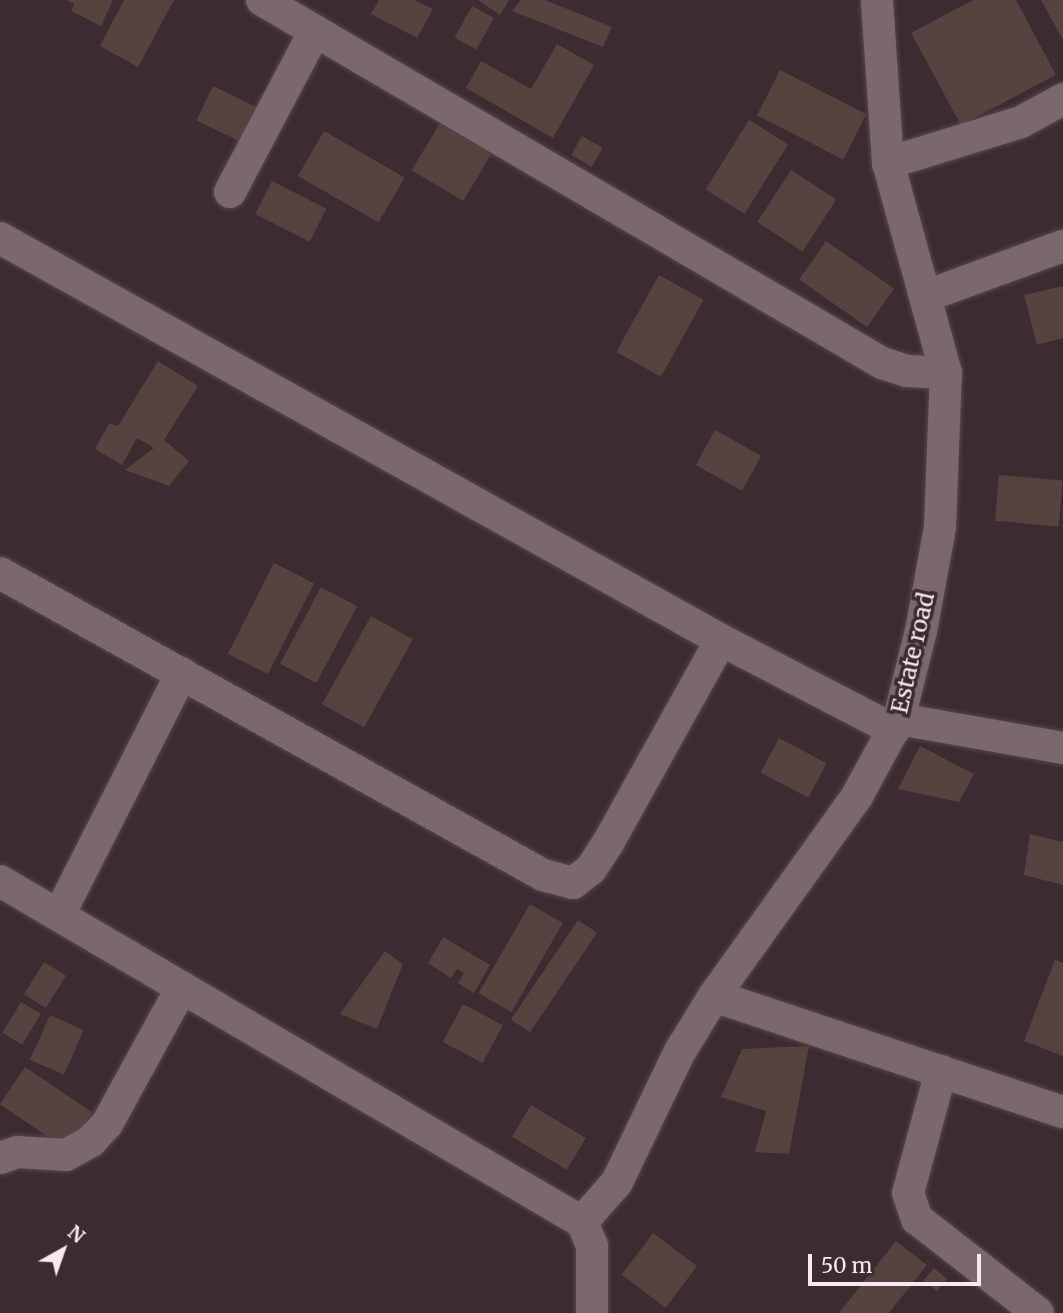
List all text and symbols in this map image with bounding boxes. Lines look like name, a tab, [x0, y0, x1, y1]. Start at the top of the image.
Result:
street label: Estate road	[886, 590, 940, 716]
north arrow	[28, 1215, 98, 1285]
text: N	[63, 1220, 90, 1248]
scale bar	[811, 1240, 984, 1284]
text: 50 m	[821, 1252, 872, 1279]

